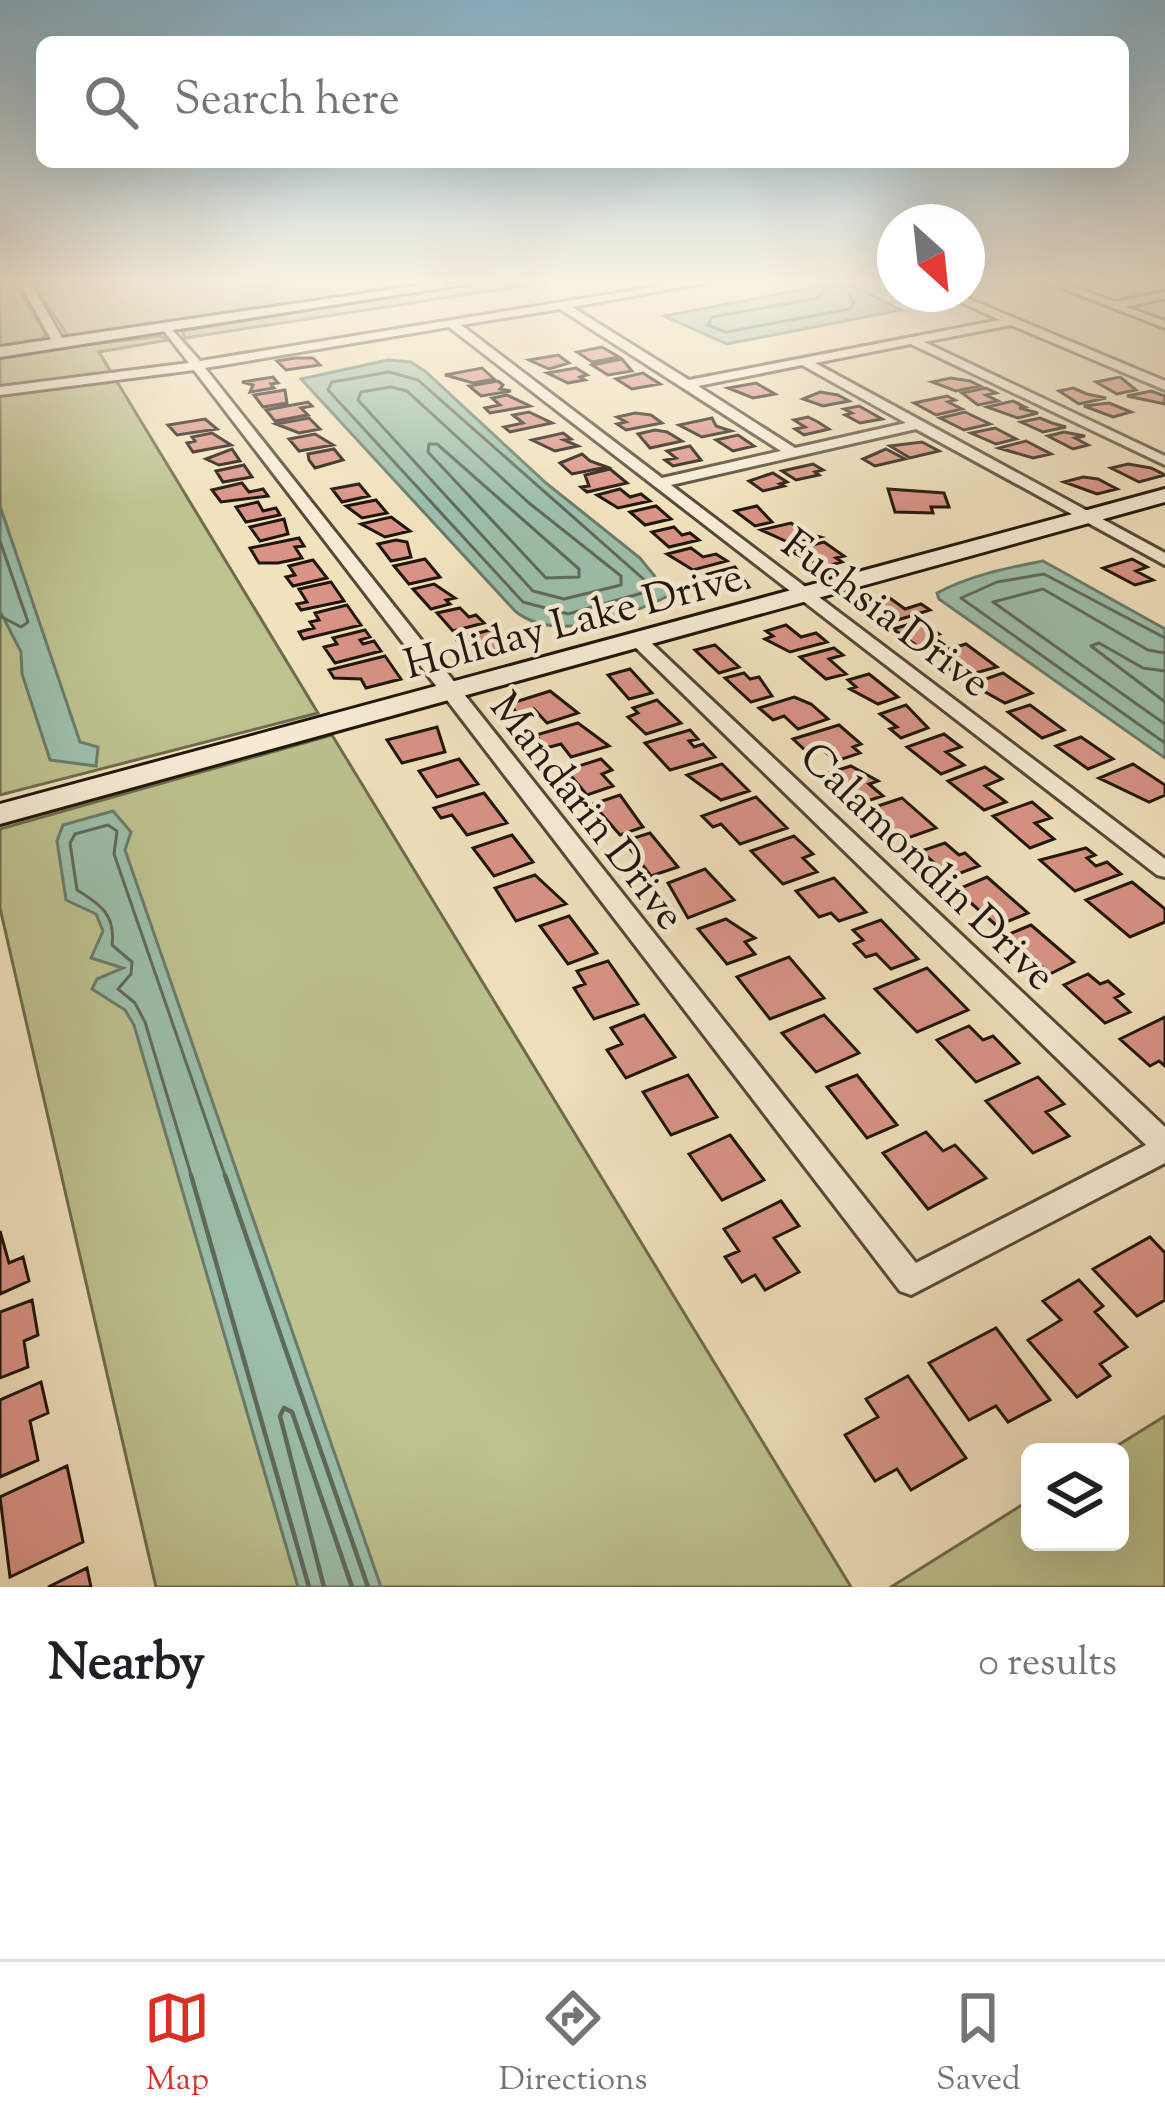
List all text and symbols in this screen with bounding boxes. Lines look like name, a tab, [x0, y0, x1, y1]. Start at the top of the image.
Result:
search box	[36, 36, 1129, 168]
icon: search	[78, 69, 144, 135]
text: Search here	[174, 70, 400, 135]
north arrow	[877, 204, 985, 312]
street label: Fuchsia Drive	[767, 517, 1001, 715]
street label: Holiday Lake Drive	[398, 550, 750, 698]
street label: Mandarin Drive	[473, 681, 697, 945]
street label: Calamondin Drive	[784, 730, 1067, 1007]
map controls	[1021, 1443, 1129, 1551]
button: layers	[1021, 1443, 1129, 1551]
text: Nearby	[48, 1629, 205, 1702]
text: 0 results	[978, 1637, 1117, 1693]
tab: Map	[144, 1985, 210, 2105]
tab: Directions	[499, 1985, 648, 2105]
tab: Saved	[936, 1985, 1021, 2105]

